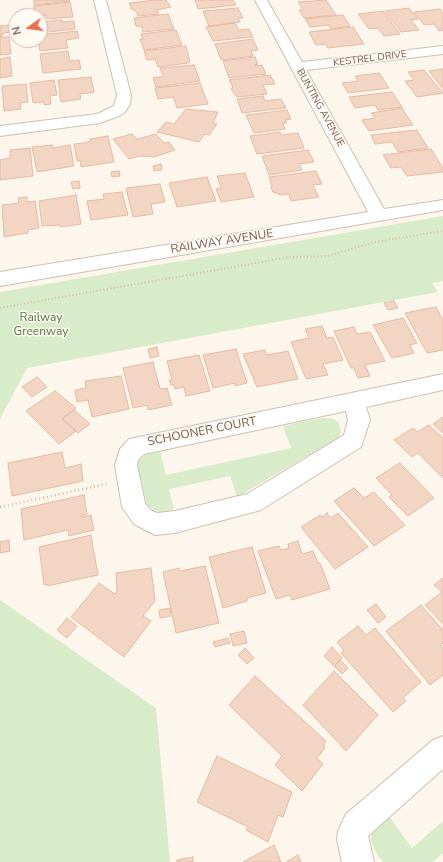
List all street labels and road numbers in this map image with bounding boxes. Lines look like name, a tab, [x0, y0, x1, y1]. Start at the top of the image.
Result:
street label: KESTREL DRIVE	[333, 49, 407, 69]
street label: BUNTING AVENUE	[294, 67, 346, 149]
street label: RAILWAY AVENUE	[170, 227, 274, 257]
street label: SCHOONER COURT	[146, 414, 258, 450]

